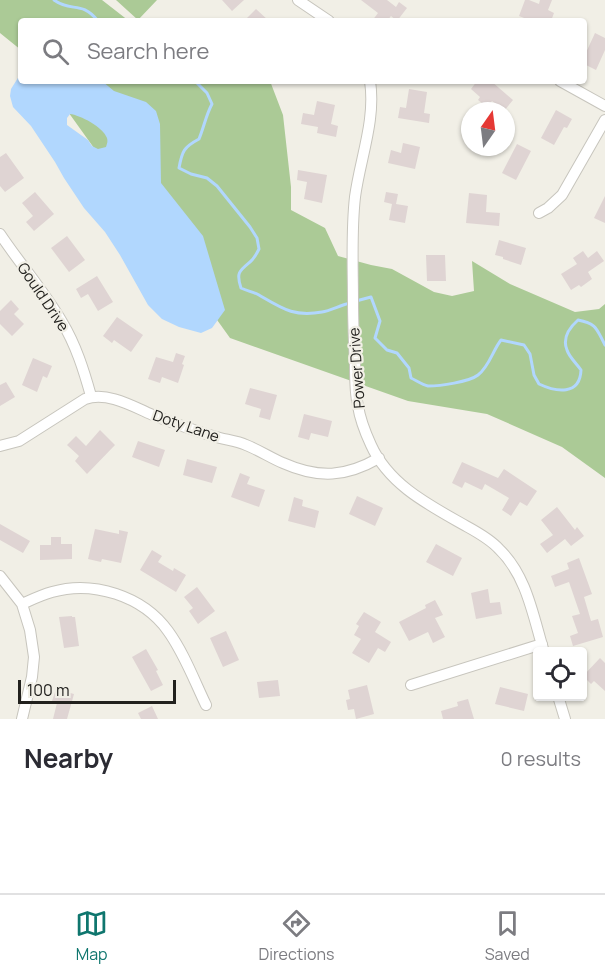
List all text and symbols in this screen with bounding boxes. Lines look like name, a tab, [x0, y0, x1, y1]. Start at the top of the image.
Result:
search box	[18, 18, 587, 84]
icon: search	[39, 35, 72, 68]
text: Search here	[87, 36, 209, 66]
north arrow	[461, 102, 515, 156]
street label: Gould Drive	[13, 258, 74, 335]
street label: Power Drive	[343, 327, 370, 409]
street label: Doty Lane	[150, 404, 223, 447]
map controls	[533, 647, 587, 701]
button: locate	[533, 647, 587, 701]
scale bar	[18, 677, 176, 704]
text: 100 m	[27, 679, 70, 701]
text: Nearby	[24, 740, 113, 776]
text: 0 results	[501, 745, 581, 772]
tab: Map	[75, 907, 108, 965]
tab: Directions	[259, 907, 334, 965]
tab: Saved	[485, 907, 530, 965]

